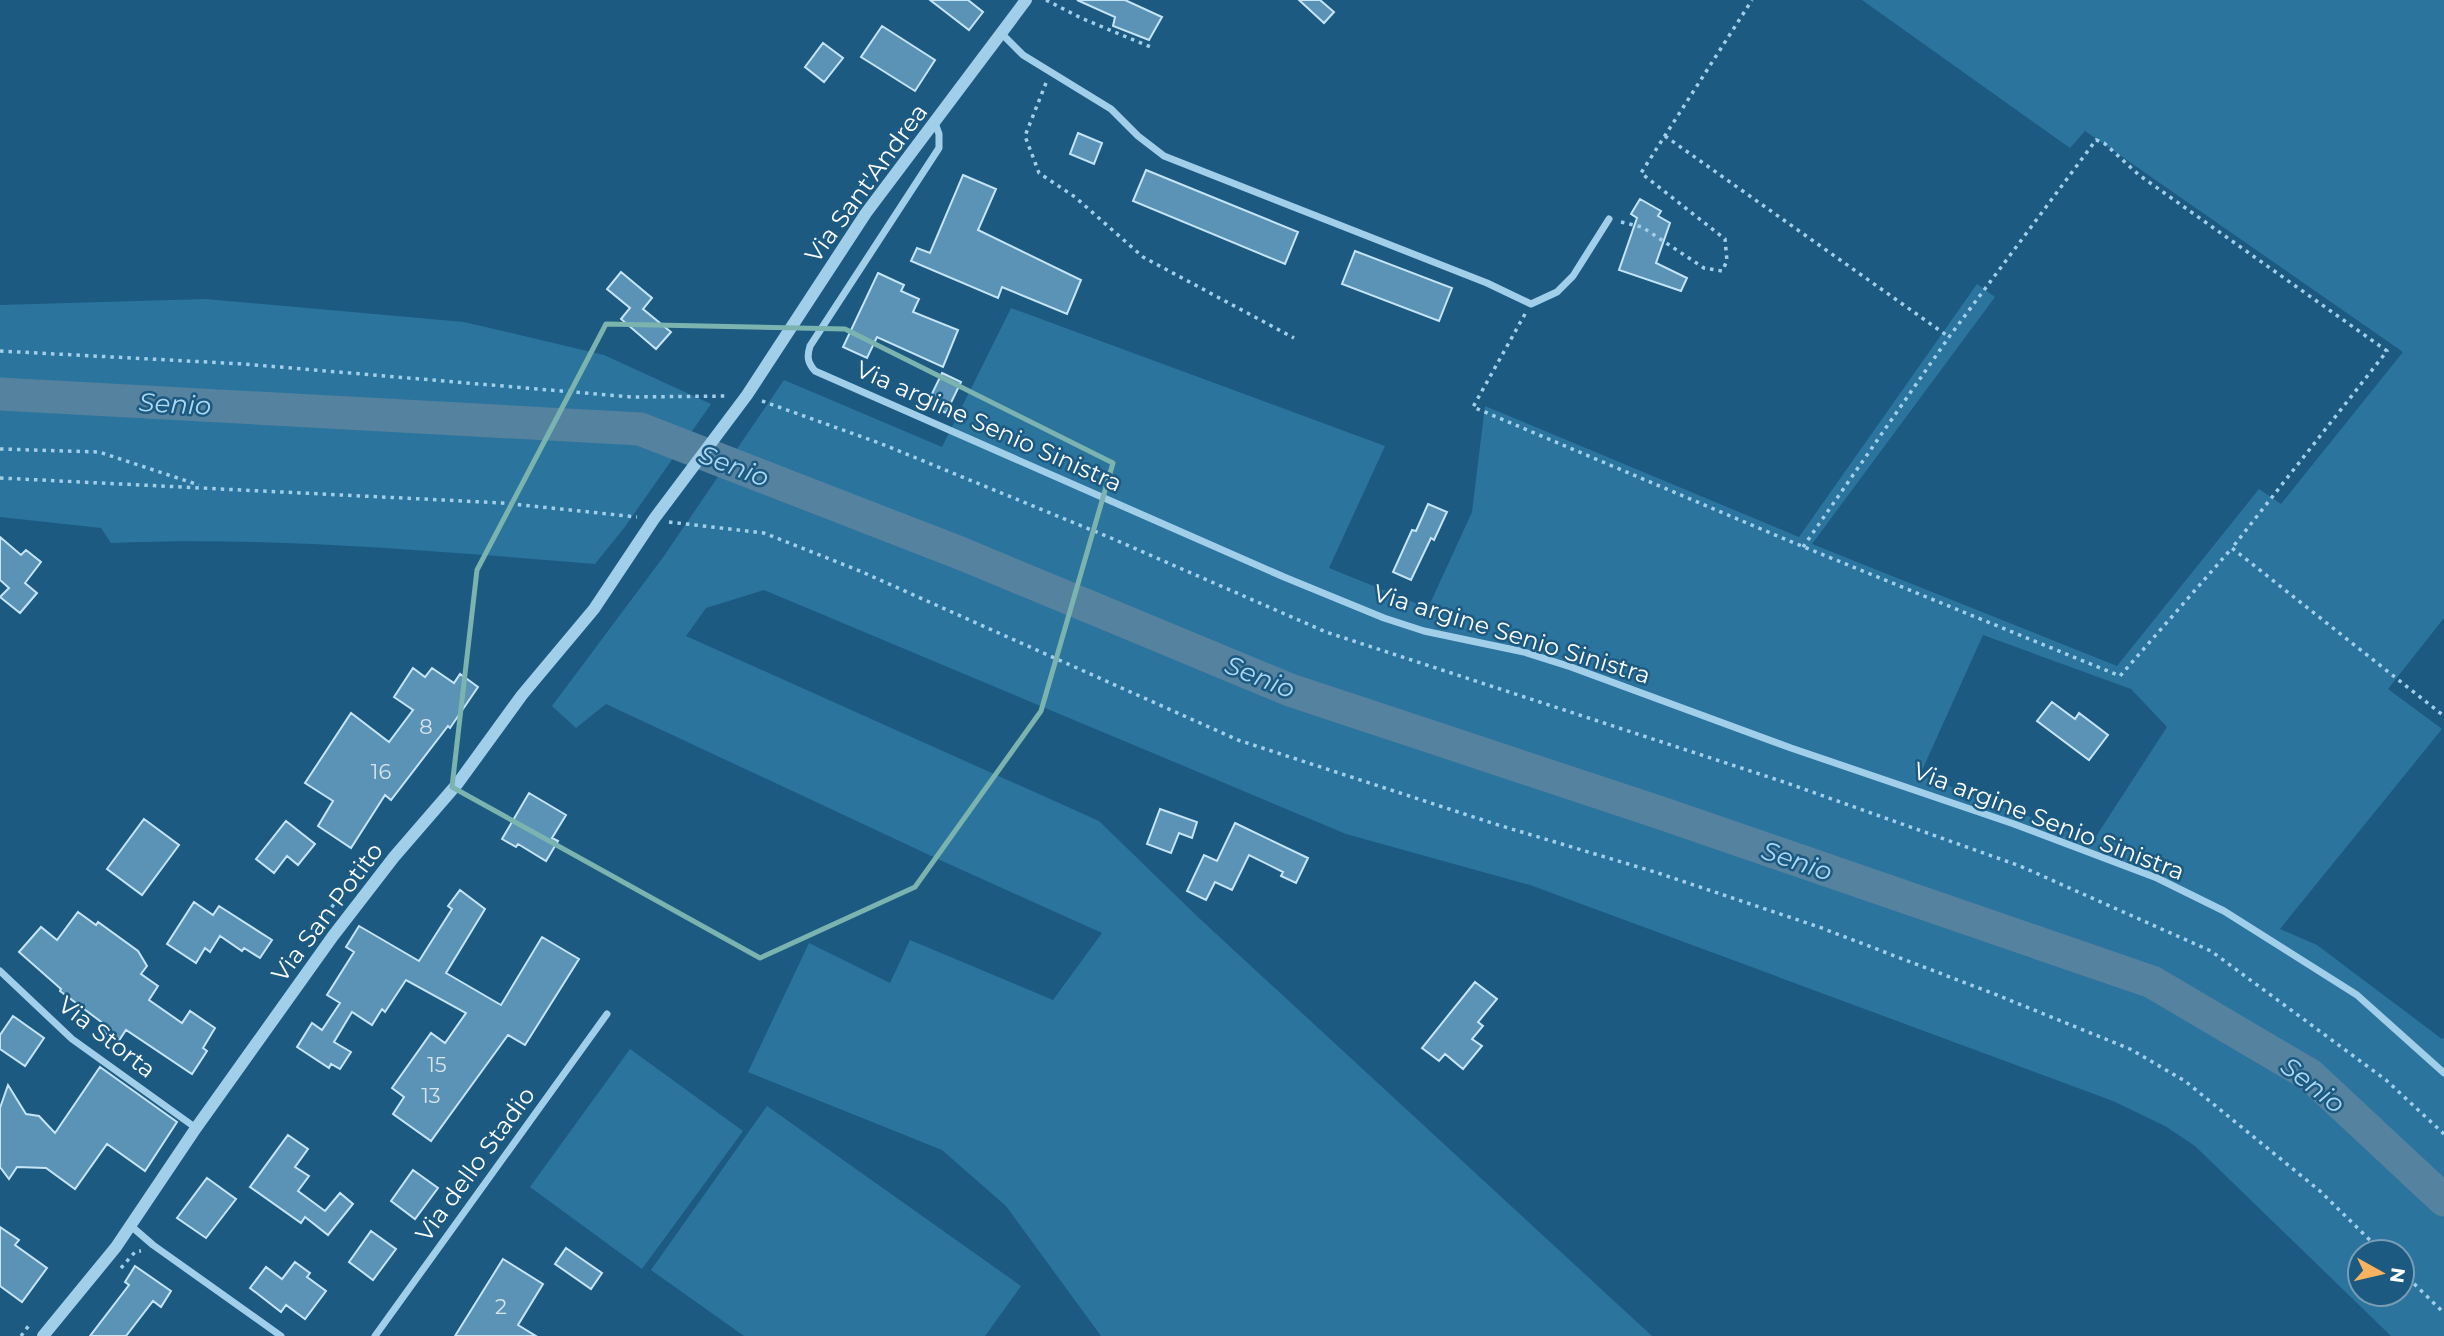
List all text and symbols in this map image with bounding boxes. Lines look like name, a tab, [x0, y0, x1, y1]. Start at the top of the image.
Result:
street label: Via Sant'Andrea	[799, 98, 933, 268]
street label: Via argine Senio Sinistra	[852, 354, 1126, 498]
water label: Senio	[138, 386, 212, 422]
water label: Senio	[694, 438, 774, 494]
street label: Via argine Senio Sinistra	[1370, 578, 1654, 690]
water label: Senio	[1220, 649, 1300, 705]
house number: 8	[419, 714, 433, 739]
street label: Via argine Senio Sinistra	[1909, 756, 2189, 886]
house number: 16	[371, 759, 391, 784]
water label: Senio	[1757, 834, 1837, 888]
street label: Via San Potito	[265, 837, 389, 987]
street label: Via Storta	[52, 990, 162, 1084]
water label: Senio	[2275, 1050, 2351, 1120]
house number: 15	[427, 1052, 447, 1077]
street label: Via dello Stadio	[409, 1081, 541, 1247]
house number: 13	[421, 1083, 441, 1108]
north arrow	[2346, 1238, 2416, 1308]
text: N	[2385, 1266, 2410, 1285]
house number: 2	[495, 1294, 507, 1319]

